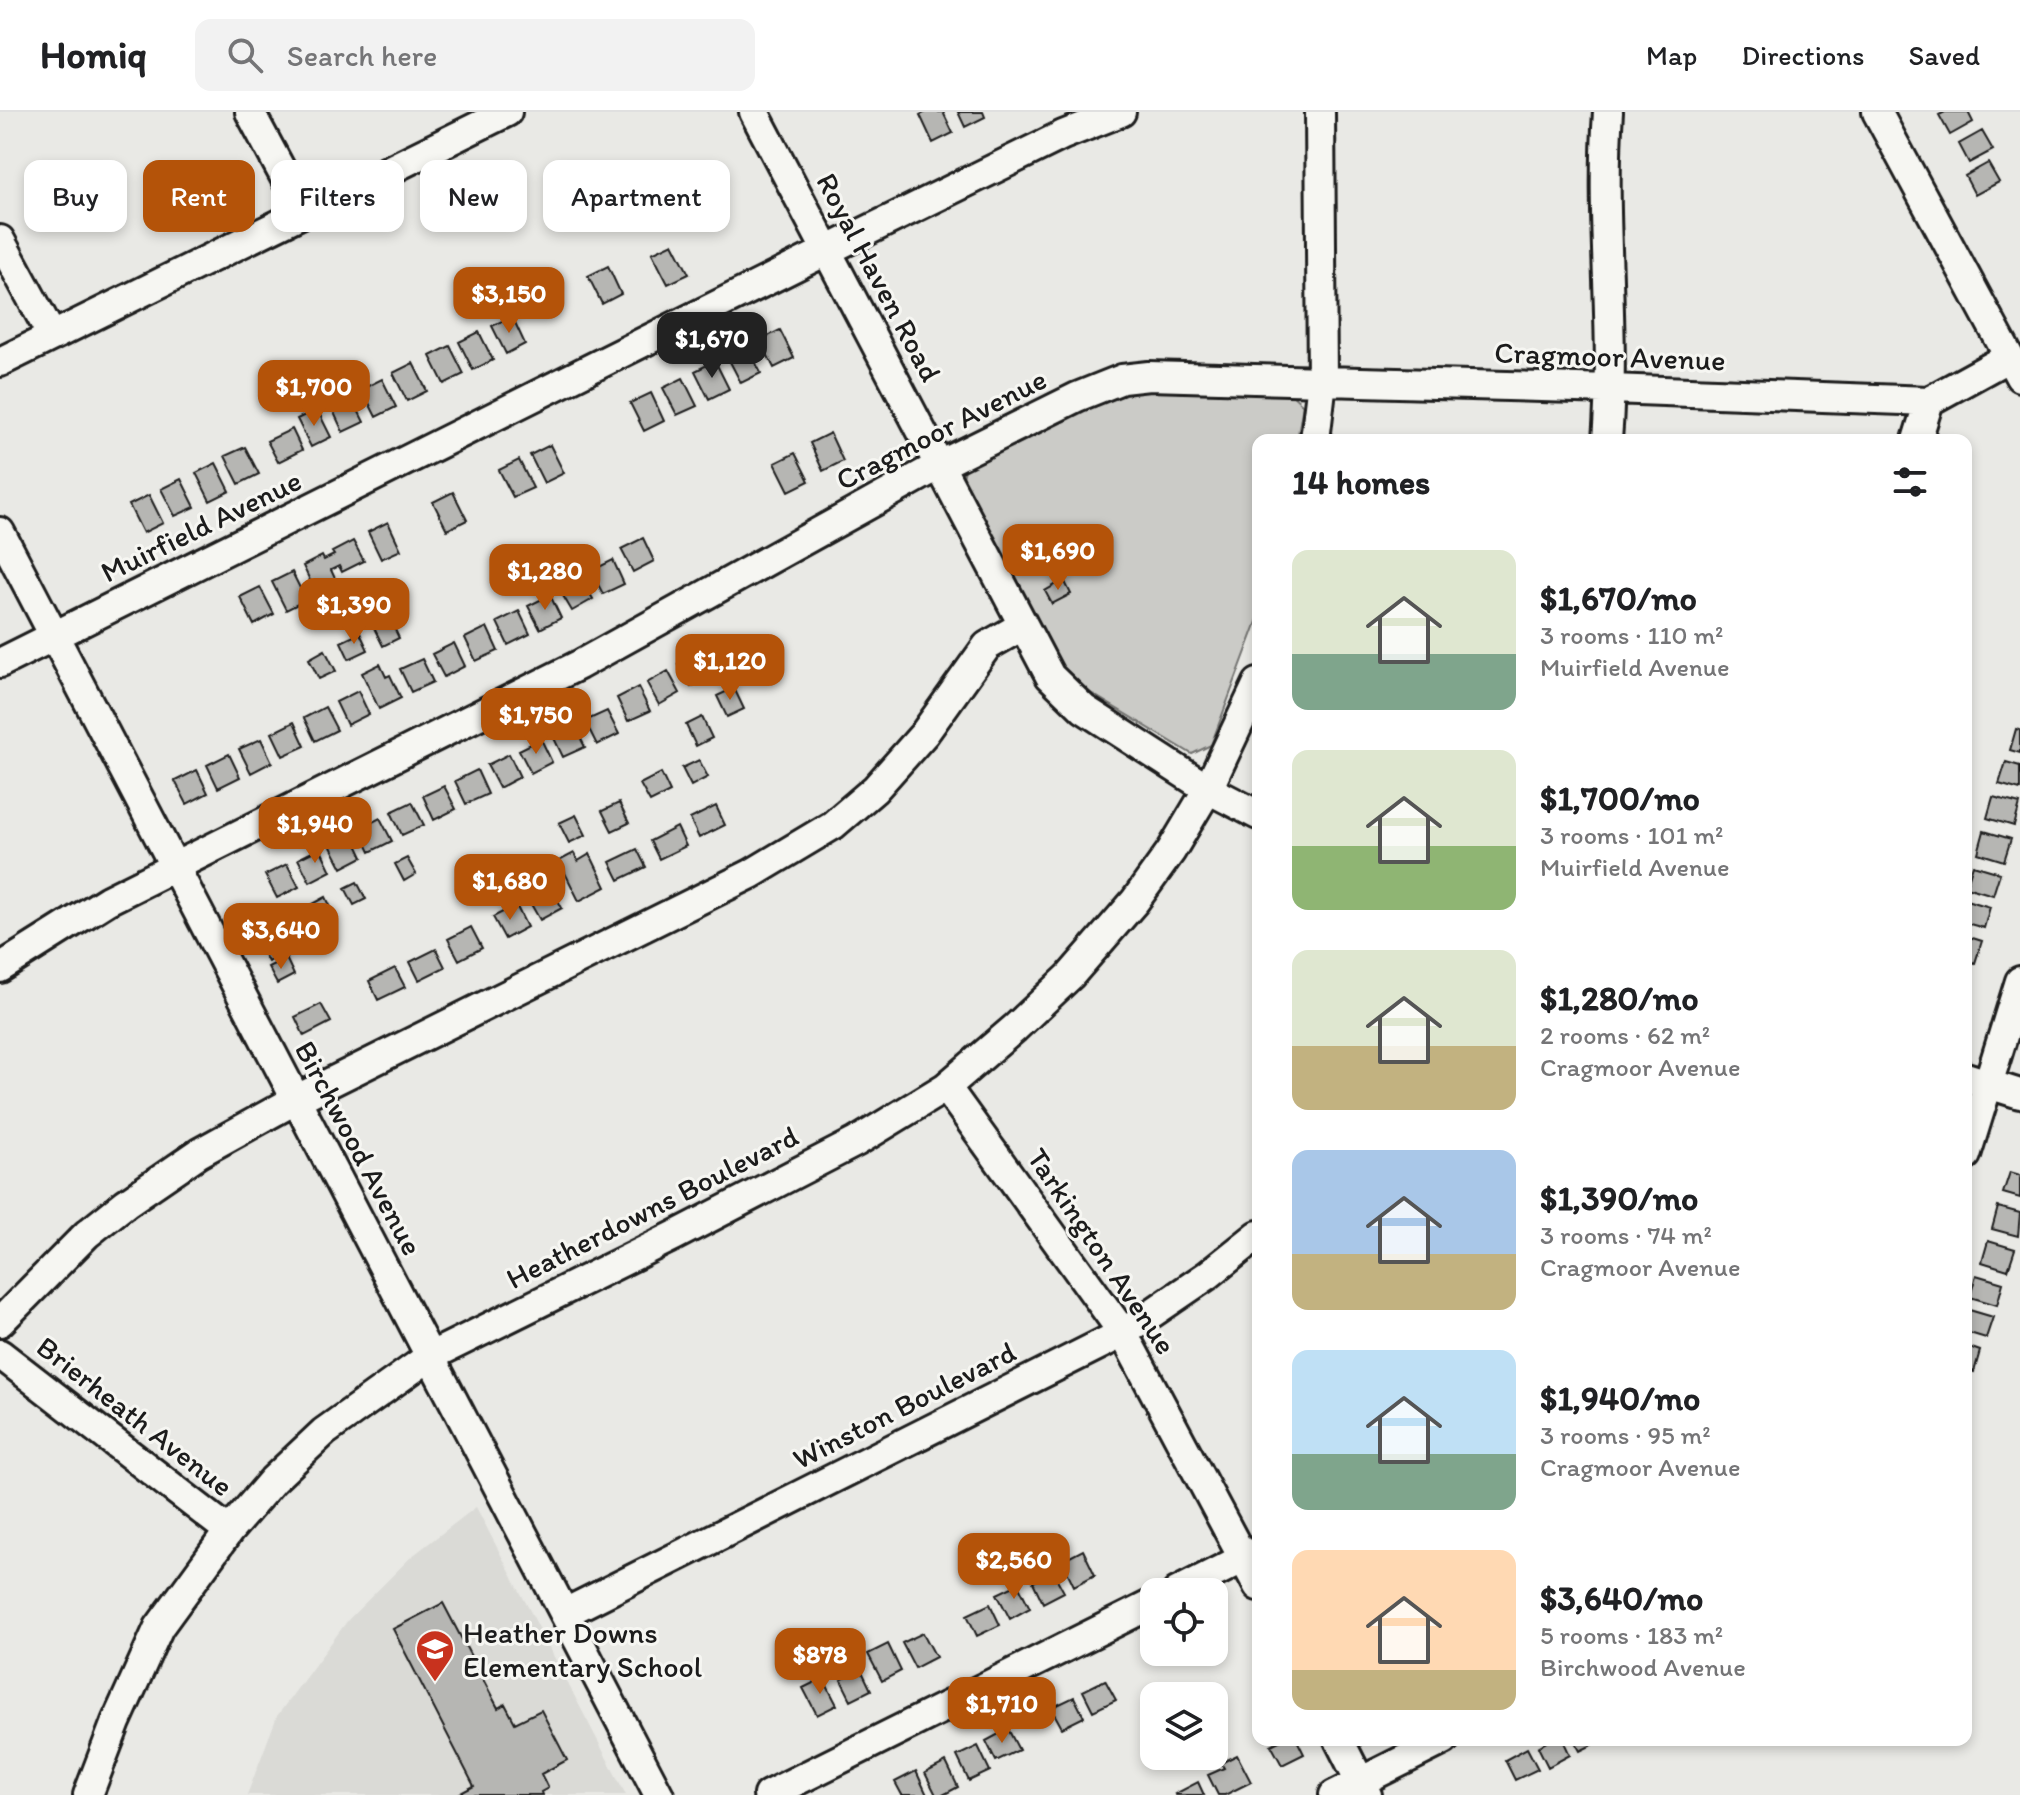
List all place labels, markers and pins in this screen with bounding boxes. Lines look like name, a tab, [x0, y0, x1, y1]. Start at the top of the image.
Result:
pin: $3,150	[444, 267, 574, 335]
pin: $1,670	[647, 312, 777, 380]
pin: $1,700	[249, 360, 379, 428]
pin: $1,690	[993, 524, 1123, 592]
pin: $1,280	[480, 544, 610, 612]
pin: $1,390	[289, 578, 419, 646]
pin: $1,120	[665, 634, 795, 702]
pin: $1,750	[471, 688, 601, 756]
pin: $1,940	[250, 797, 380, 865]
pin: $1,680	[445, 854, 575, 922]
pin: $3,640	[216, 903, 346, 971]
pin: $2,560	[949, 1533, 1079, 1601]
place label: Heather Downs Elementary School	[463, 1614, 703, 1685]
school or university icon: Heather Downs Elementary School	[414, 1628, 456, 1683]
pin: $878	[773, 1628, 867, 1696]
pin: $1,710	[937, 1677, 1067, 1745]

